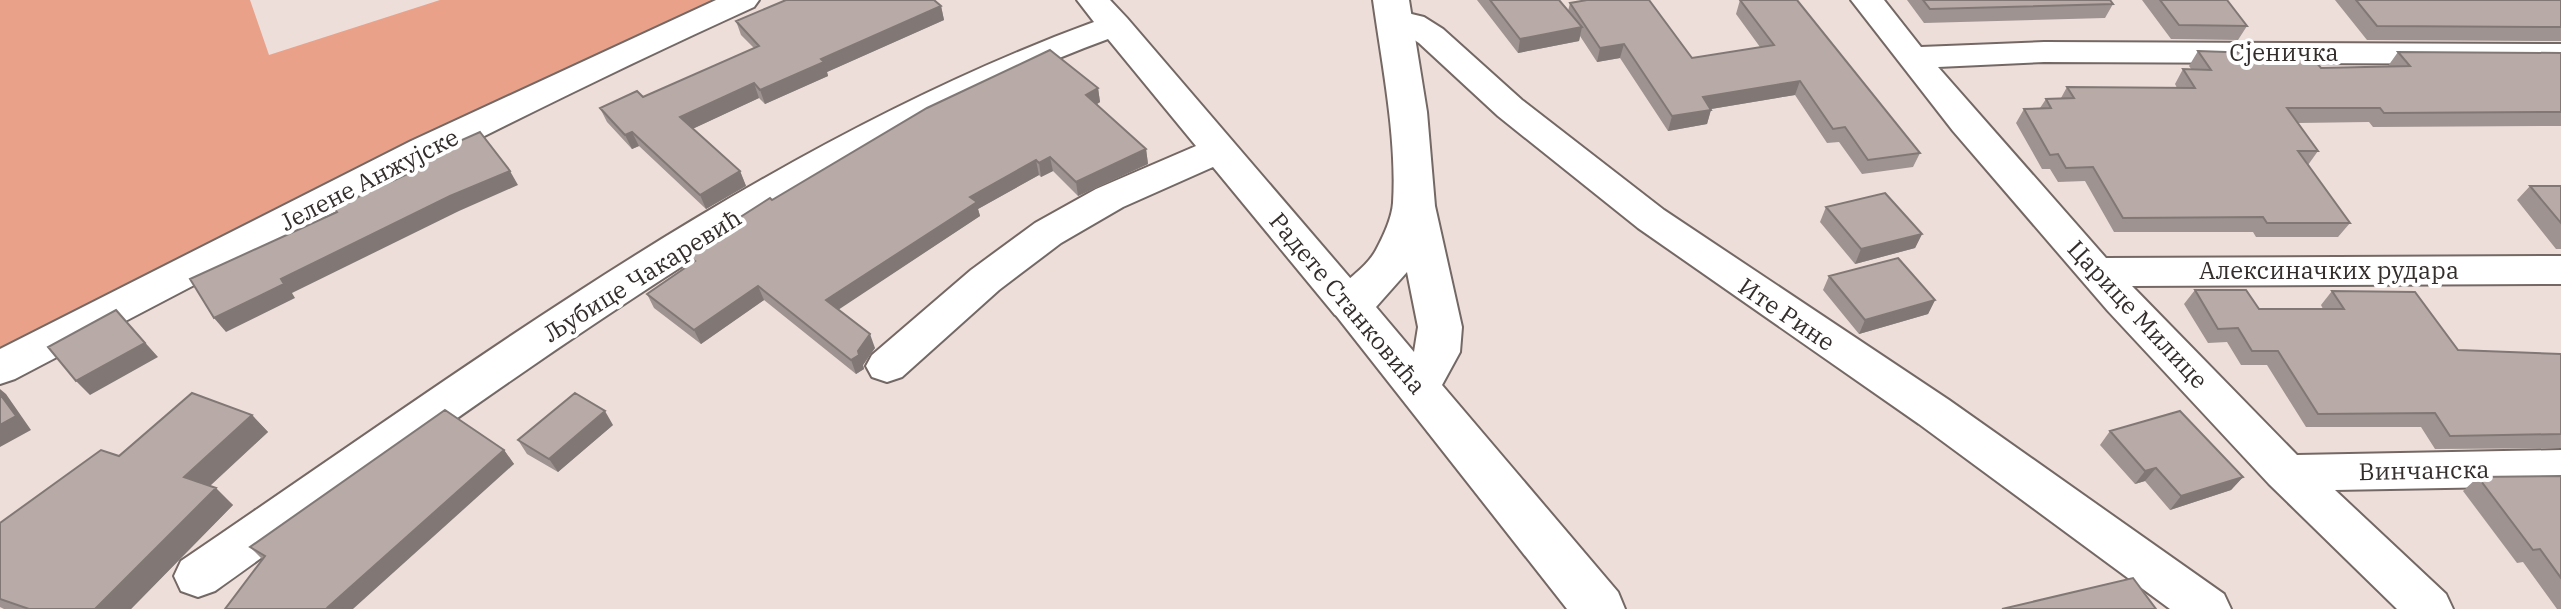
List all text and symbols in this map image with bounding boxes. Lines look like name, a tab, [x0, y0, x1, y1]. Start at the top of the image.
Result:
street label: Сјеничка	[2229, 36, 2339, 68]
street label: Јелене Анжујске	[274, 120, 464, 238]
street label: Љубице Чакаревић	[537, 201, 747, 349]
street label: Радете Станковића	[1263, 205, 1433, 401]
street label: Царице Милице	[2061, 233, 2215, 395]
street label: Алексиначких рудара	[2199, 254, 2459, 286]
street label: Ите Рине	[1733, 270, 1841, 358]
street label: Винчанска	[2358, 453, 2490, 487]

